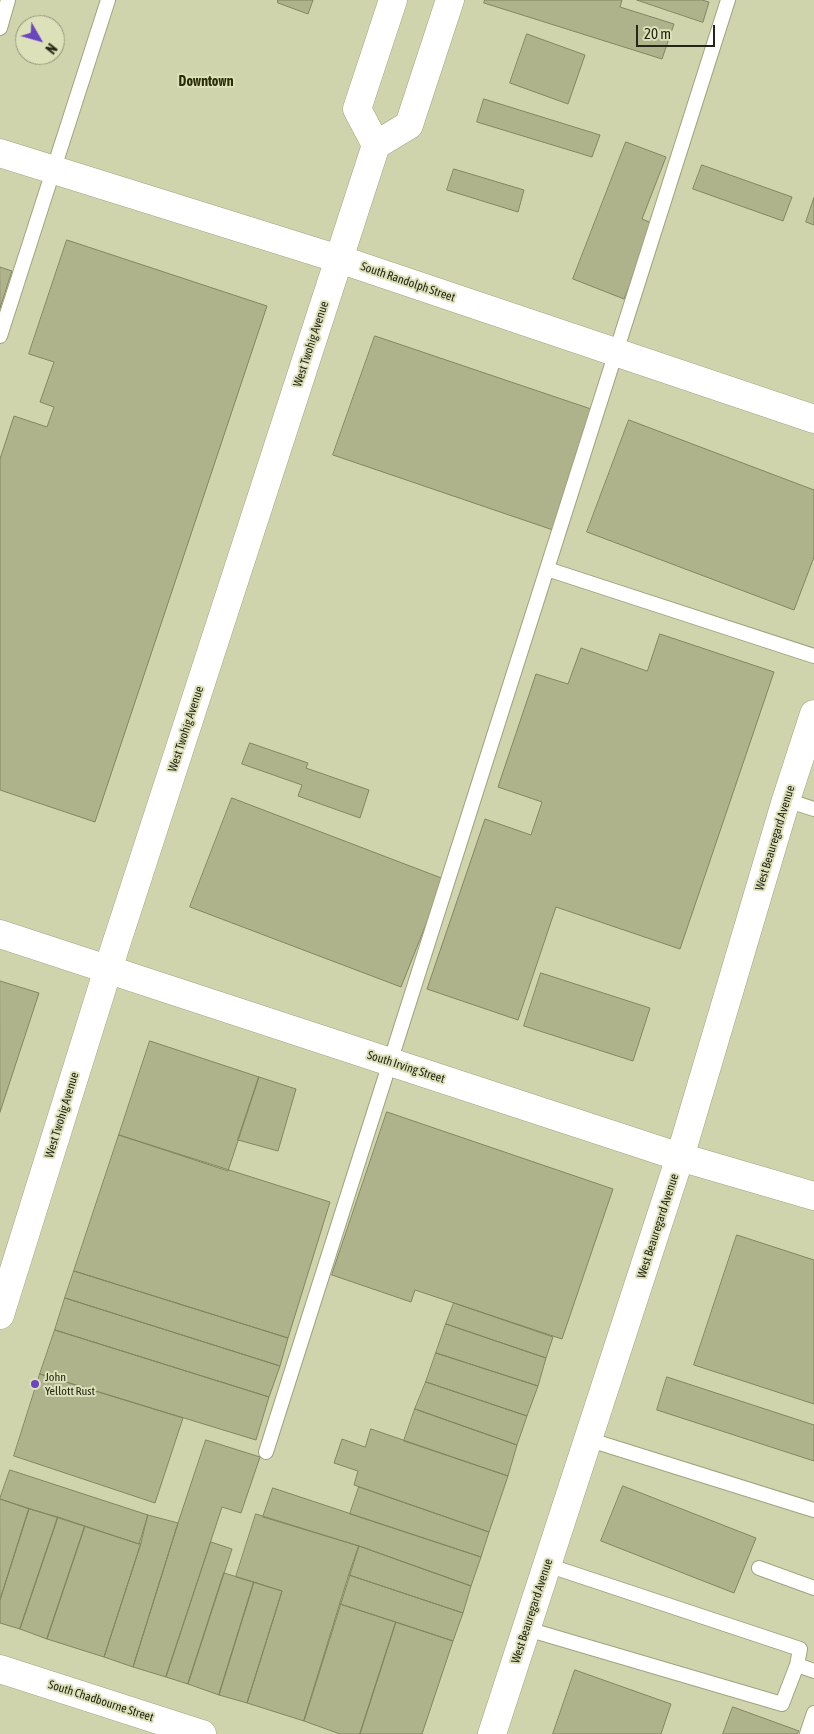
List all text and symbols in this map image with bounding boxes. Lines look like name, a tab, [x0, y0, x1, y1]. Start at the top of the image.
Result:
north arrow	[15, 15, 65, 65]
scale bar	[639, 15, 718, 47]
text: 20 m	[644, 25, 671, 42]
text: N	[42, 40, 60, 57]
district label: Downtown	[179, 74, 233, 90]
street label: South Randolph Street	[359, 259, 457, 305]
street label: West Twohig Avenue	[290, 299, 332, 389]
street label: West Twohig Avenue	[165, 684, 207, 774]
street label: West Beauregard Avenue	[752, 784, 798, 892]
street label: South Irving Street	[365, 1048, 447, 1086]
street label: West Twohig Avenue	[42, 1070, 82, 1160]
street label: West Beauregard Avenue	[634, 1172, 682, 1280]
place label: John Yellott Rust	[45, 1370, 95, 1398]
marker: John Yellott Rust	[29, 1378, 41, 1390]
street label: West Beauregard Avenue	[508, 1557, 556, 1665]
street label: South Chadbourne Street	[47, 1677, 155, 1725]

